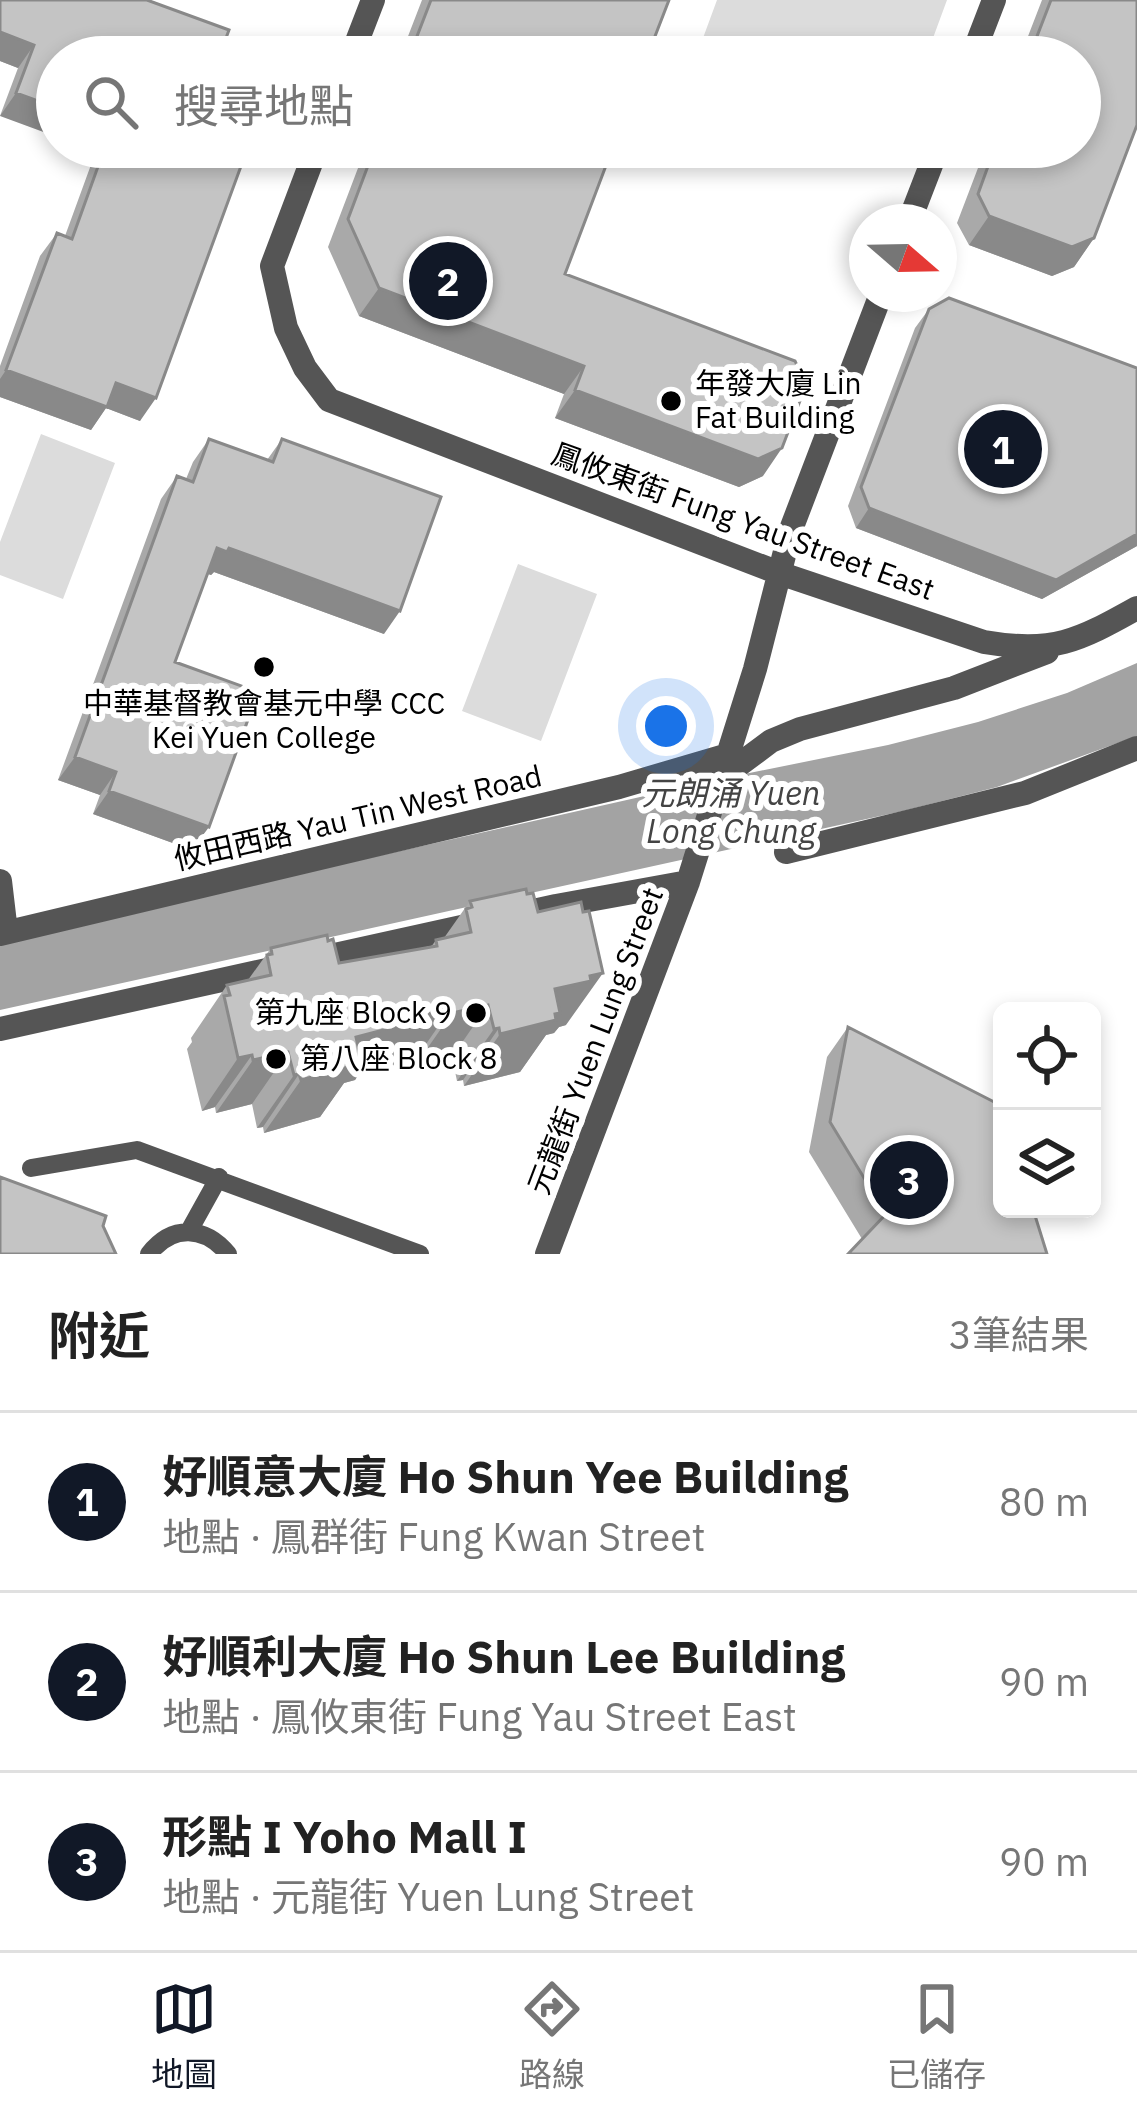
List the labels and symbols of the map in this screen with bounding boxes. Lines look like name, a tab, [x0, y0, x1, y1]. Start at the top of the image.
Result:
north arrow	[849, 204, 957, 312]
pin: 2	[409, 236, 487, 326]
place label: 年發大廈 Lin Fat Building	[695, 363, 862, 436]
marker: 年發大廈 Lin Fat Building	[658, 388, 684, 414]
pin: 1	[964, 404, 1042, 494]
street label: 鳳攸東街 Fung Yau Street East	[547, 433, 940, 608]
marker: 中華基督教會基元中學 CCC Kei Yuen College	[251, 654, 277, 680]
place label: 中華基督教會基元中學 CCC Kei Yuen College	[83, 683, 445, 756]
your location	[636, 696, 696, 756]
street label: 攸田西路 Yau Tin West Road	[170, 755, 545, 878]
water label: 元朗涌 Yuen Long Chung	[642, 771, 820, 852]
street label: 元龍街 Yuen Lung Street	[518, 881, 671, 1199]
place label: 第九座 Block 9	[254, 992, 452, 1031]
marker: 第九座 Block 9	[463, 1000, 489, 1026]
place label: 第八座 Block 8	[300, 1038, 498, 1077]
marker: 第八座 Block 8	[263, 1046, 289, 1072]
pin: 3	[870, 1135, 948, 1225]

